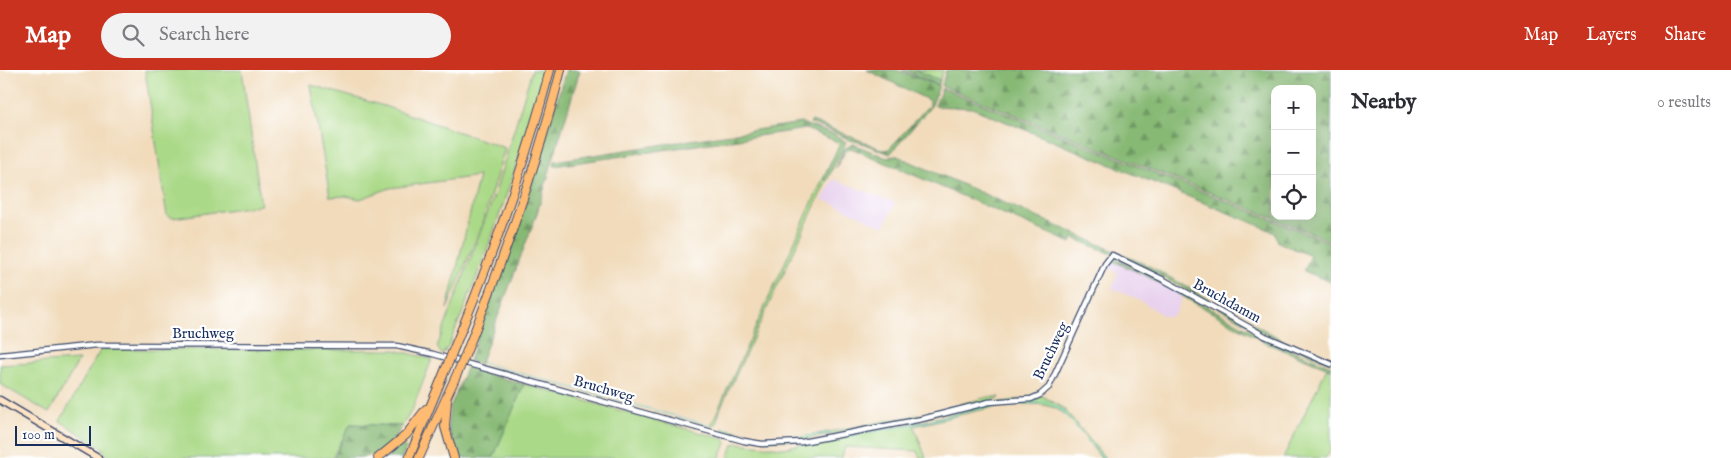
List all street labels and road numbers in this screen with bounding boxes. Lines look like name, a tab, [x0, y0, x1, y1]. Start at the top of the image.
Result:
street label: Bruchdamm	[1189, 274, 1265, 328]
street label: Bruchweg	[1029, 318, 1074, 383]
street label: Bruchweg	[172, 324, 235, 343]
street label: Bruchweg	[571, 371, 637, 407]

